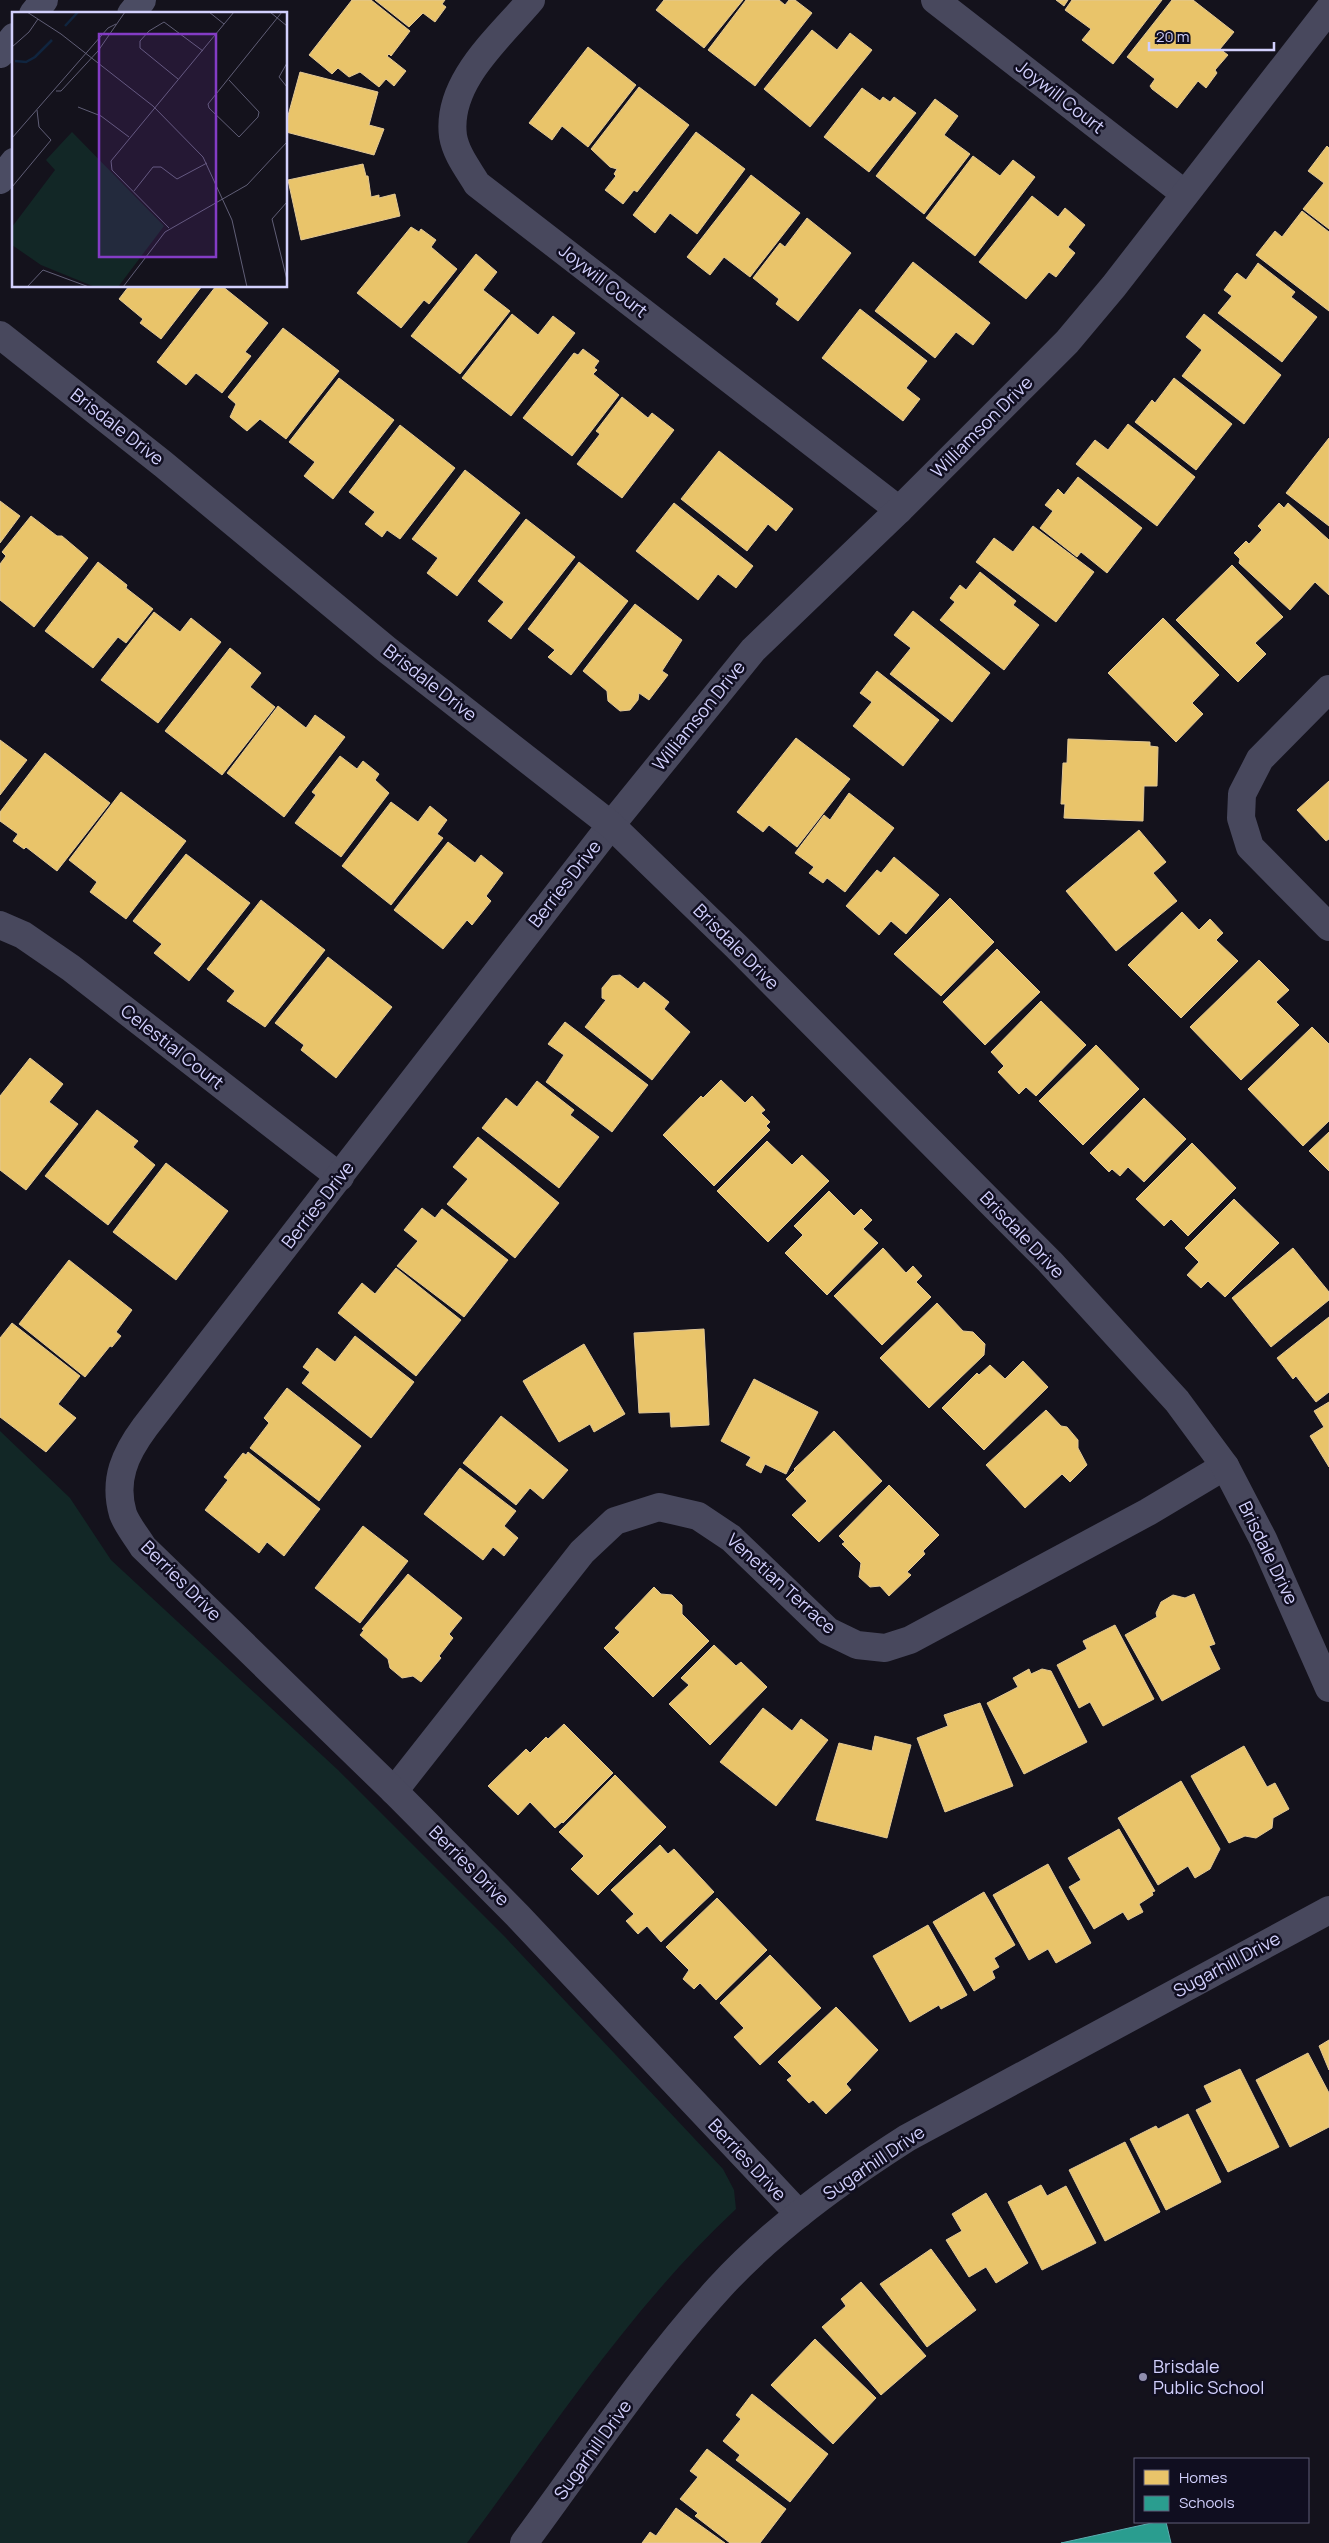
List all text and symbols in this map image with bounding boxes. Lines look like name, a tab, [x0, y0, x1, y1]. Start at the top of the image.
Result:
inset map	[12, 12, 288, 288]
scale bar	[1149, 20, 1274, 52]
text: 20 m	[1156, 26, 1189, 47]
street label: Joywill Court	[1011, 54, 1110, 138]
street label: Joywill Court	[554, 238, 653, 322]
street label: Williamson Drive	[925, 370, 1038, 483]
street label: Brisdale Drive	[66, 382, 169, 470]
street label: Brisdale Drive	[379, 638, 482, 726]
street label: Williamson Drive	[646, 655, 750, 775]
street label: Berries Drive	[523, 835, 606, 932]
street label: Brisdale Drive	[689, 898, 785, 994]
street label: Celestial Court	[116, 998, 229, 1094]
street label: Berries Drive	[276, 1156, 359, 1253]
street label: Brisdale Drive	[975, 1186, 1070, 1283]
street label: Brisdale Drive	[1234, 1497, 1304, 1608]
street label: Venetian Terrace	[722, 1528, 842, 1639]
street label: Berries Drive	[136, 1535, 227, 1626]
street label: Berries Drive	[424, 1820, 515, 1911]
street label: Sugarhill Drive	[1169, 1926, 1284, 2002]
street label: Berries Drive	[703, 2113, 792, 2206]
street label: Sugarhill Drive	[818, 2119, 929, 2205]
place label: Brisdale Public School	[1153, 2354, 1264, 2399]
marker: Brisdale Public School	[1137, 2371, 1149, 2383]
street label: Sugarhill Drive	[548, 2395, 637, 2504]
legend	[1134, 2458, 1309, 2523]
text: Homes	[1179, 2467, 1228, 2488]
text: Schools	[1179, 2492, 1235, 2513]

